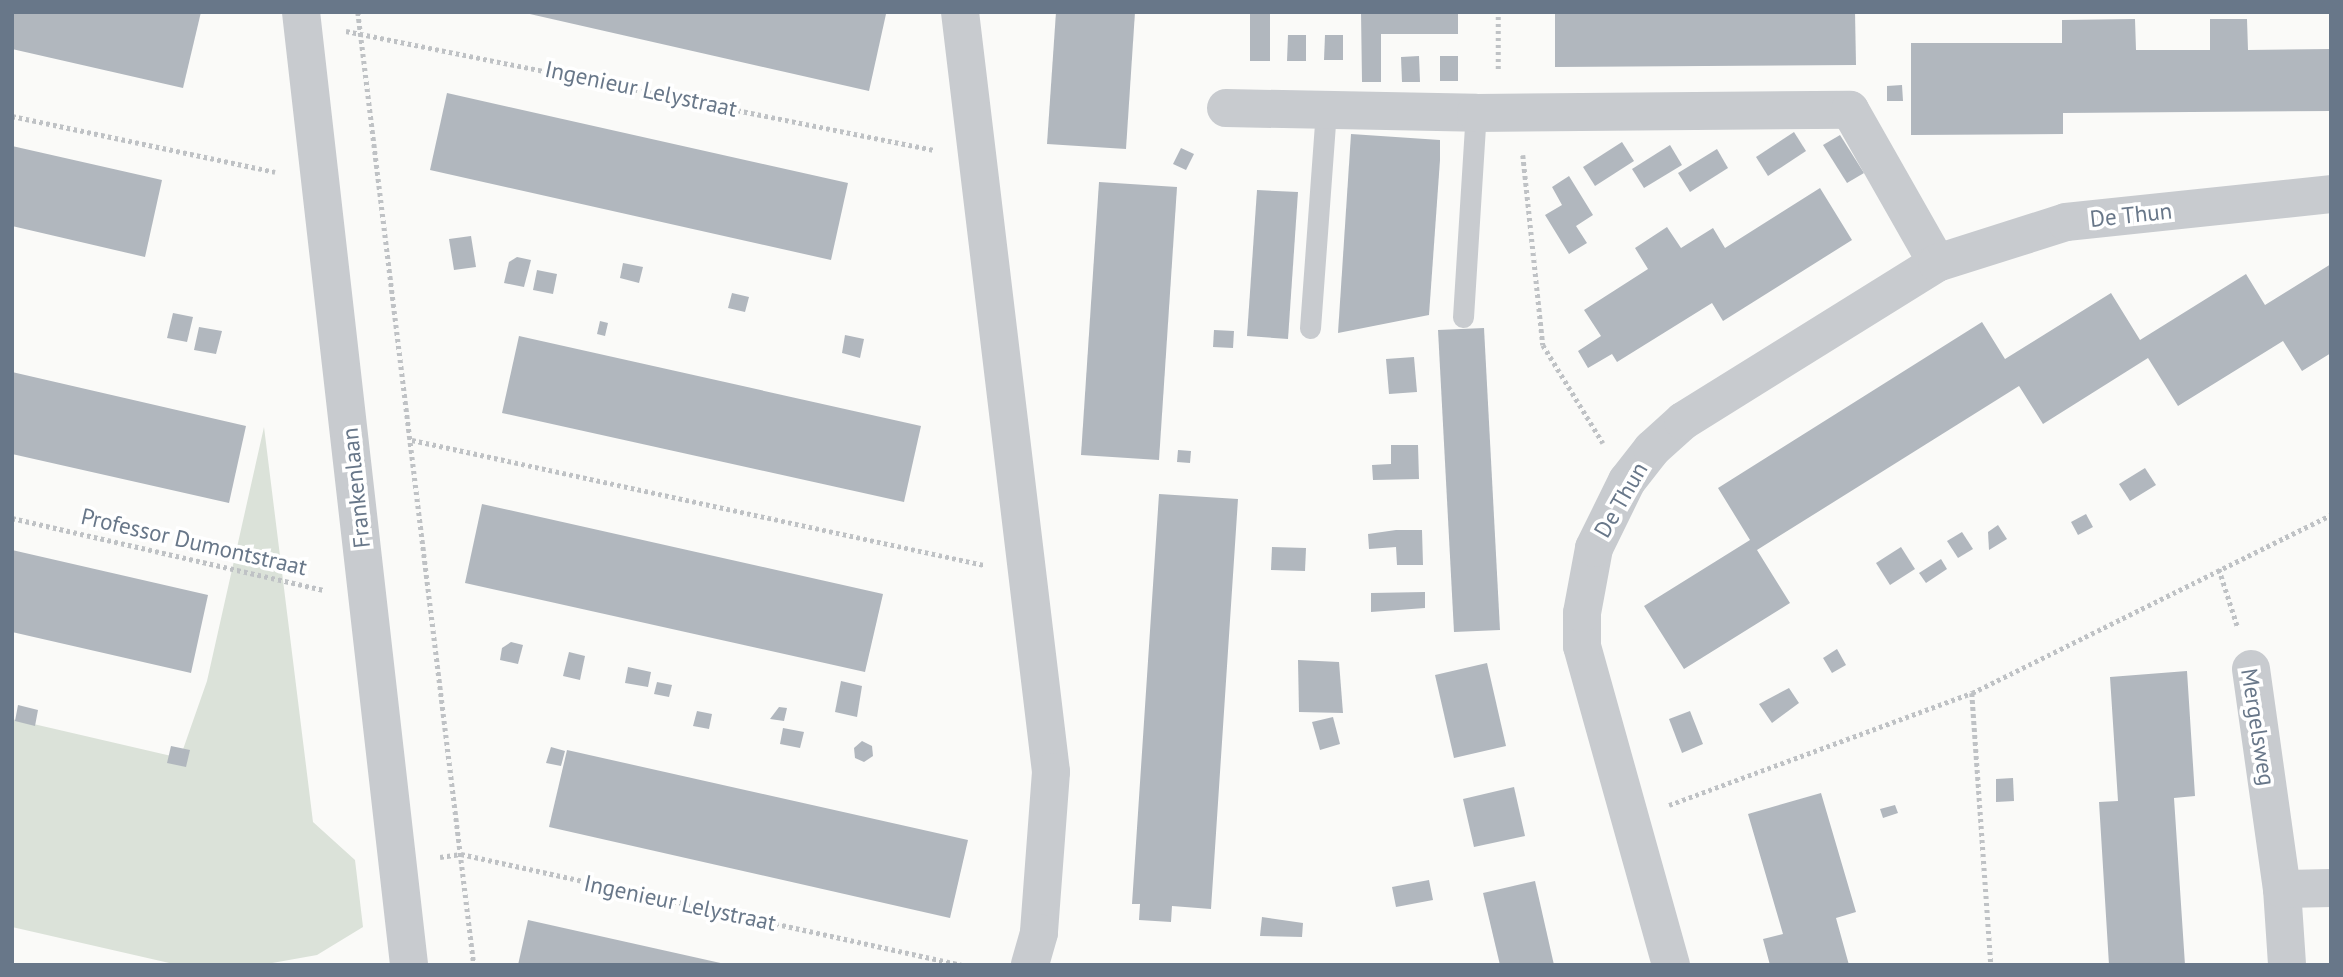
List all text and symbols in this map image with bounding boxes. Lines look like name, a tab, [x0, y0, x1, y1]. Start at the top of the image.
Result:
street label: Ingenieur Lelystraat	[542, 55, 740, 123]
street label: De Thun	[2088, 197, 2174, 233]
street label: Frankenlaan	[336, 426, 376, 550]
street label: De Thun	[1588, 457, 1654, 543]
street label: Professor Dumontstraat	[78, 503, 310, 581]
street label: Mergelsweg	[2235, 666, 2281, 788]
street label: Ingenieur Lelystraat	[581, 869, 779, 937]

